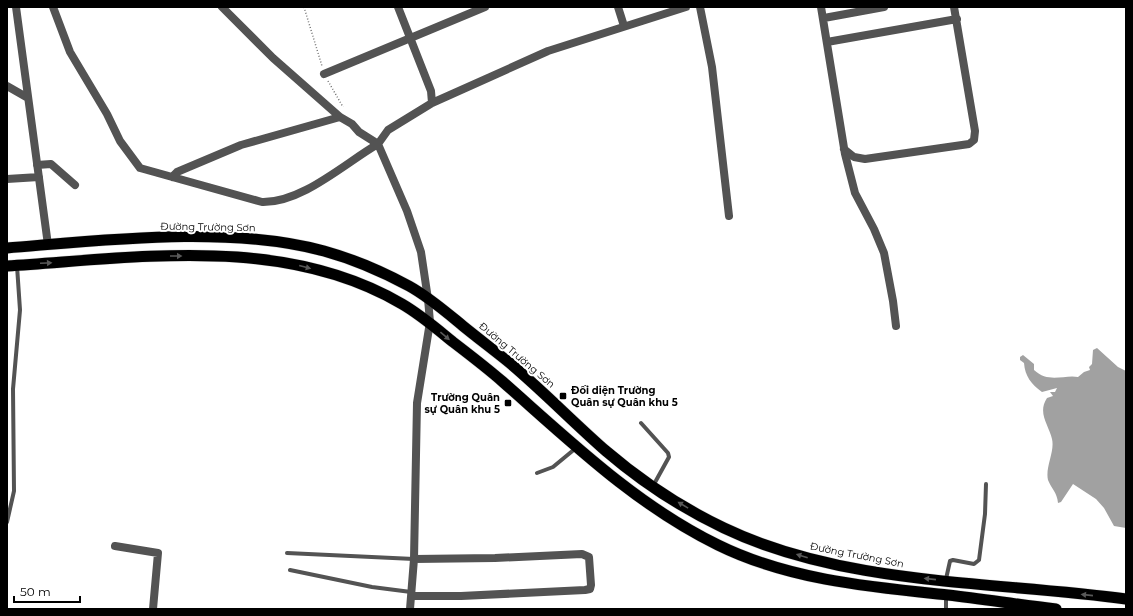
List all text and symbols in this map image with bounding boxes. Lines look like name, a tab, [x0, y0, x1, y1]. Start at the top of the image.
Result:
street label: Đường Trường Sơn	[160, 220, 256, 234]
one-way arrow	[170, 253, 183, 259]
one-way arrow	[40, 260, 52, 267]
one-way arrow	[299, 264, 311, 270]
street label: Đường Trường Sơn	[476, 319, 558, 391]
one-way arrow	[440, 331, 451, 340]
place label: Đối diện Trường Quân sự Quân khu 5	[571, 384, 678, 409]
place label: Trường Quân sự Quân khu 5	[425, 391, 500, 416]
marker: Đối diện Trường Quân sự Quân khu 5	[558, 391, 568, 401]
marker: Trường Quân sự Quân khu 5	[503, 398, 513, 408]
one-way arrow	[677, 502, 689, 509]
street label: Đường Trường Sơn	[809, 540, 905, 570]
one-way arrow	[796, 553, 808, 559]
one-way arrow	[924, 576, 936, 583]
scale bar	[14, 578, 80, 604]
text: 50 m	[20, 584, 51, 599]
one-way arrow	[1081, 592, 1093, 598]

